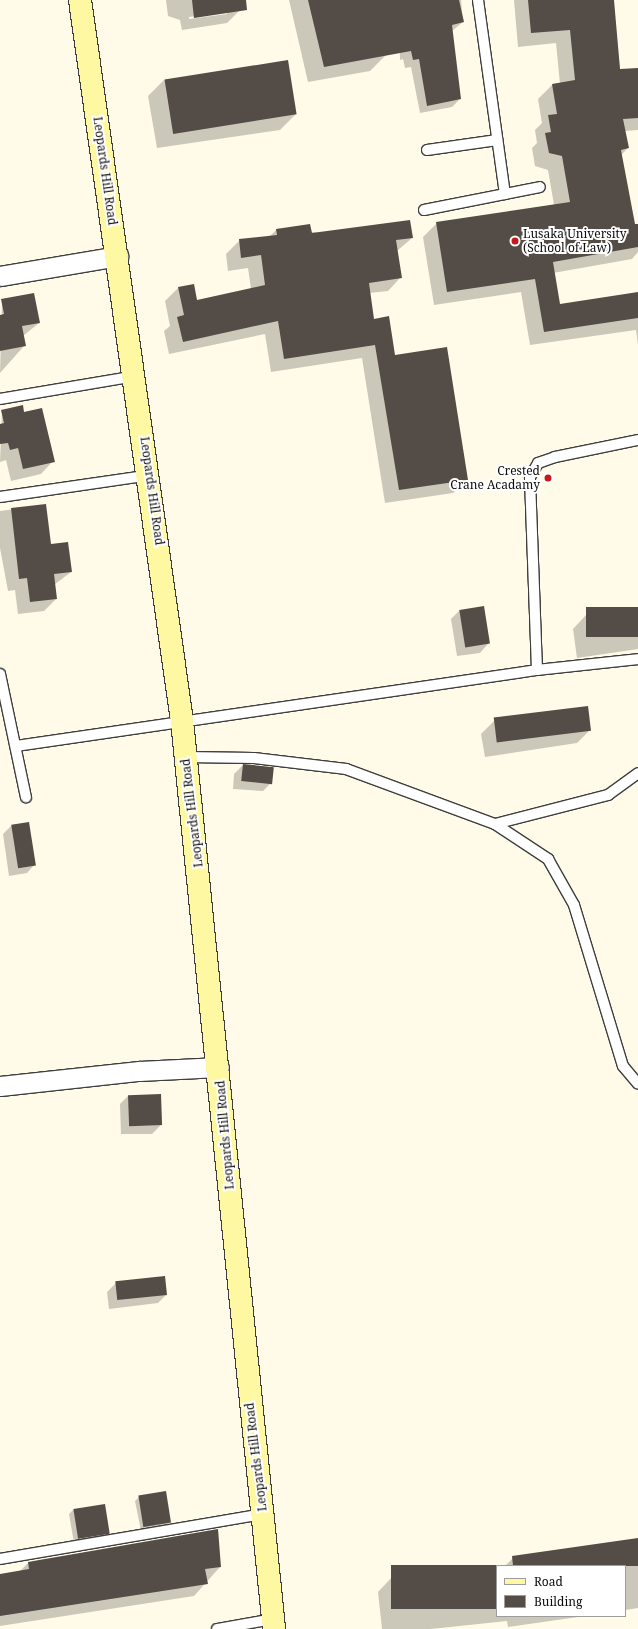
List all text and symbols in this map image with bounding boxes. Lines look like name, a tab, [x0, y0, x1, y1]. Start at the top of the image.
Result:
street label: Leopards Hill Road	[90, 116, 120, 226]
place label: Lusaka University (School of Law)	[523, 227, 627, 255]
marker: Lusaka University (School of Law)	[510, 236, 520, 246]
street label: Leopards Hill Road	[137, 436, 167, 546]
place label: Crested Crane Acadamy	[450, 464, 540, 492]
marker: Crested Crane Acadamy	[543, 473, 553, 483]
street label: Leopards Hill Road	[178, 758, 206, 868]
street label: Leopards Hill Road	[213, 1080, 237, 1190]
street label: Leopards Hill Road	[242, 1402, 270, 1512]
legend	[496, 1565, 626, 1617]
text: Road	[534, 1573, 563, 1590]
text: Building	[534, 1593, 582, 1610]

